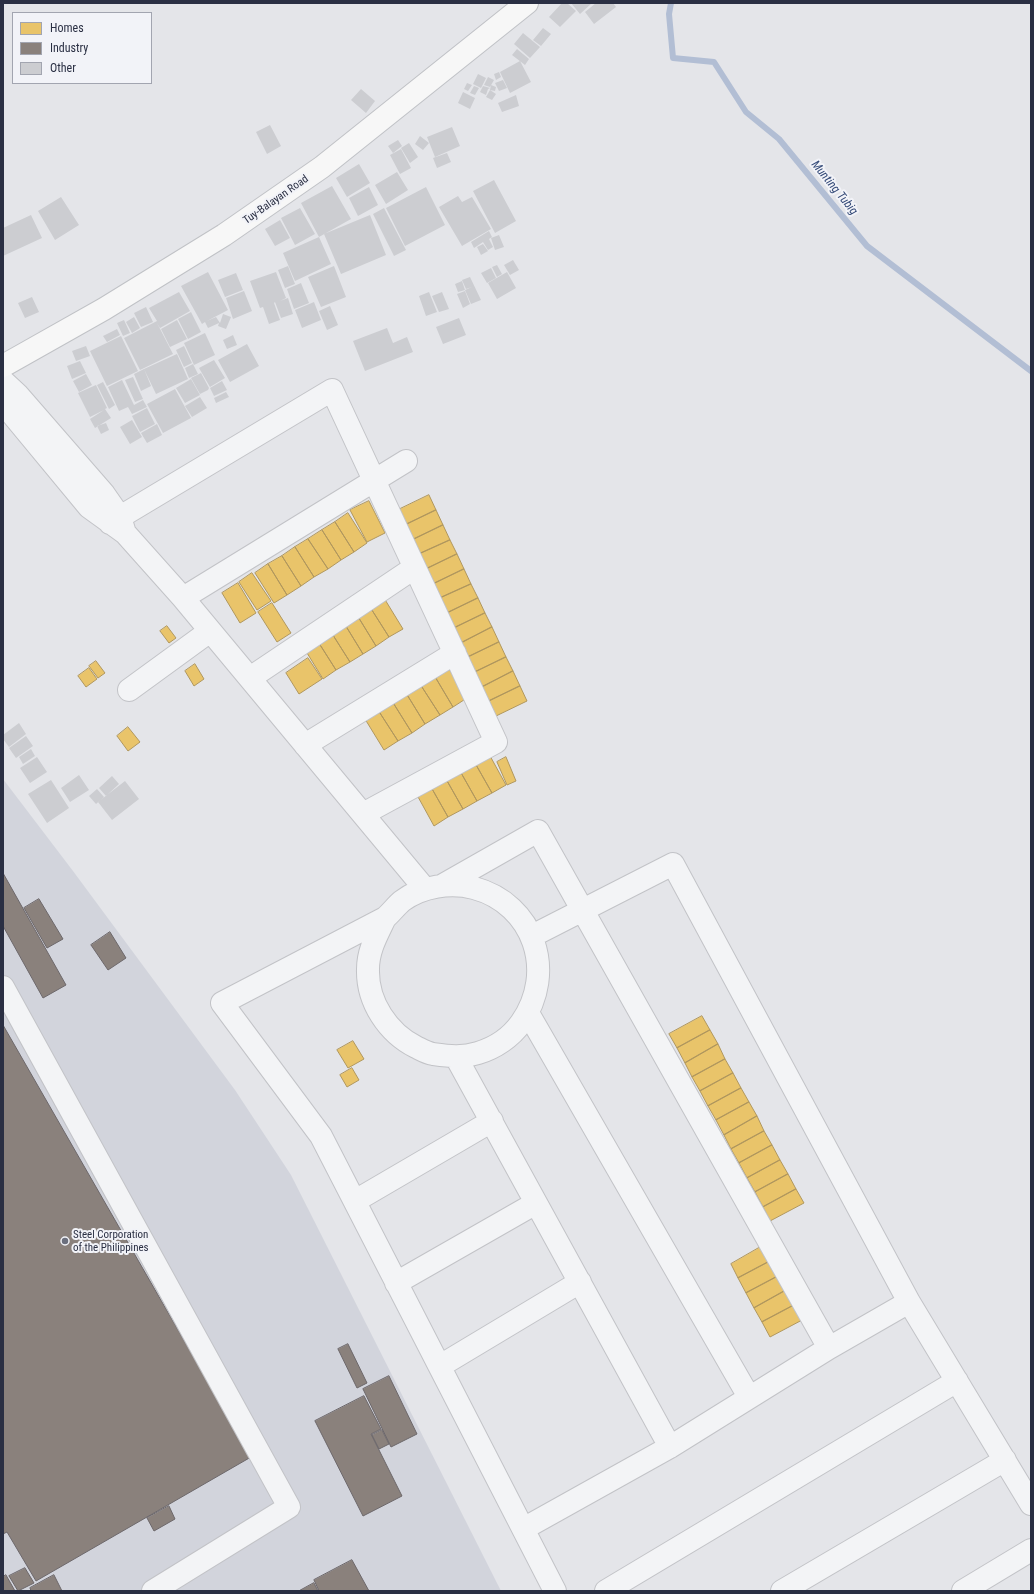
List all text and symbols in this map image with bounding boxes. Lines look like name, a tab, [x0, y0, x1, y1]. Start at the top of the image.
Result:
legend	[12, 12, 152, 84]
text: Homes	[50, 21, 84, 35]
text: Industry	[50, 41, 88, 55]
text: Other	[50, 61, 76, 75]
water label: Munting Tubig	[808, 158, 860, 218]
street label: Tuy-Balayan Road	[241, 173, 311, 227]
place label: Steel Corporation of the Philippines	[73, 1228, 149, 1254]
marker: Steel Corporation of the Philippines	[60, 1236, 70, 1246]

